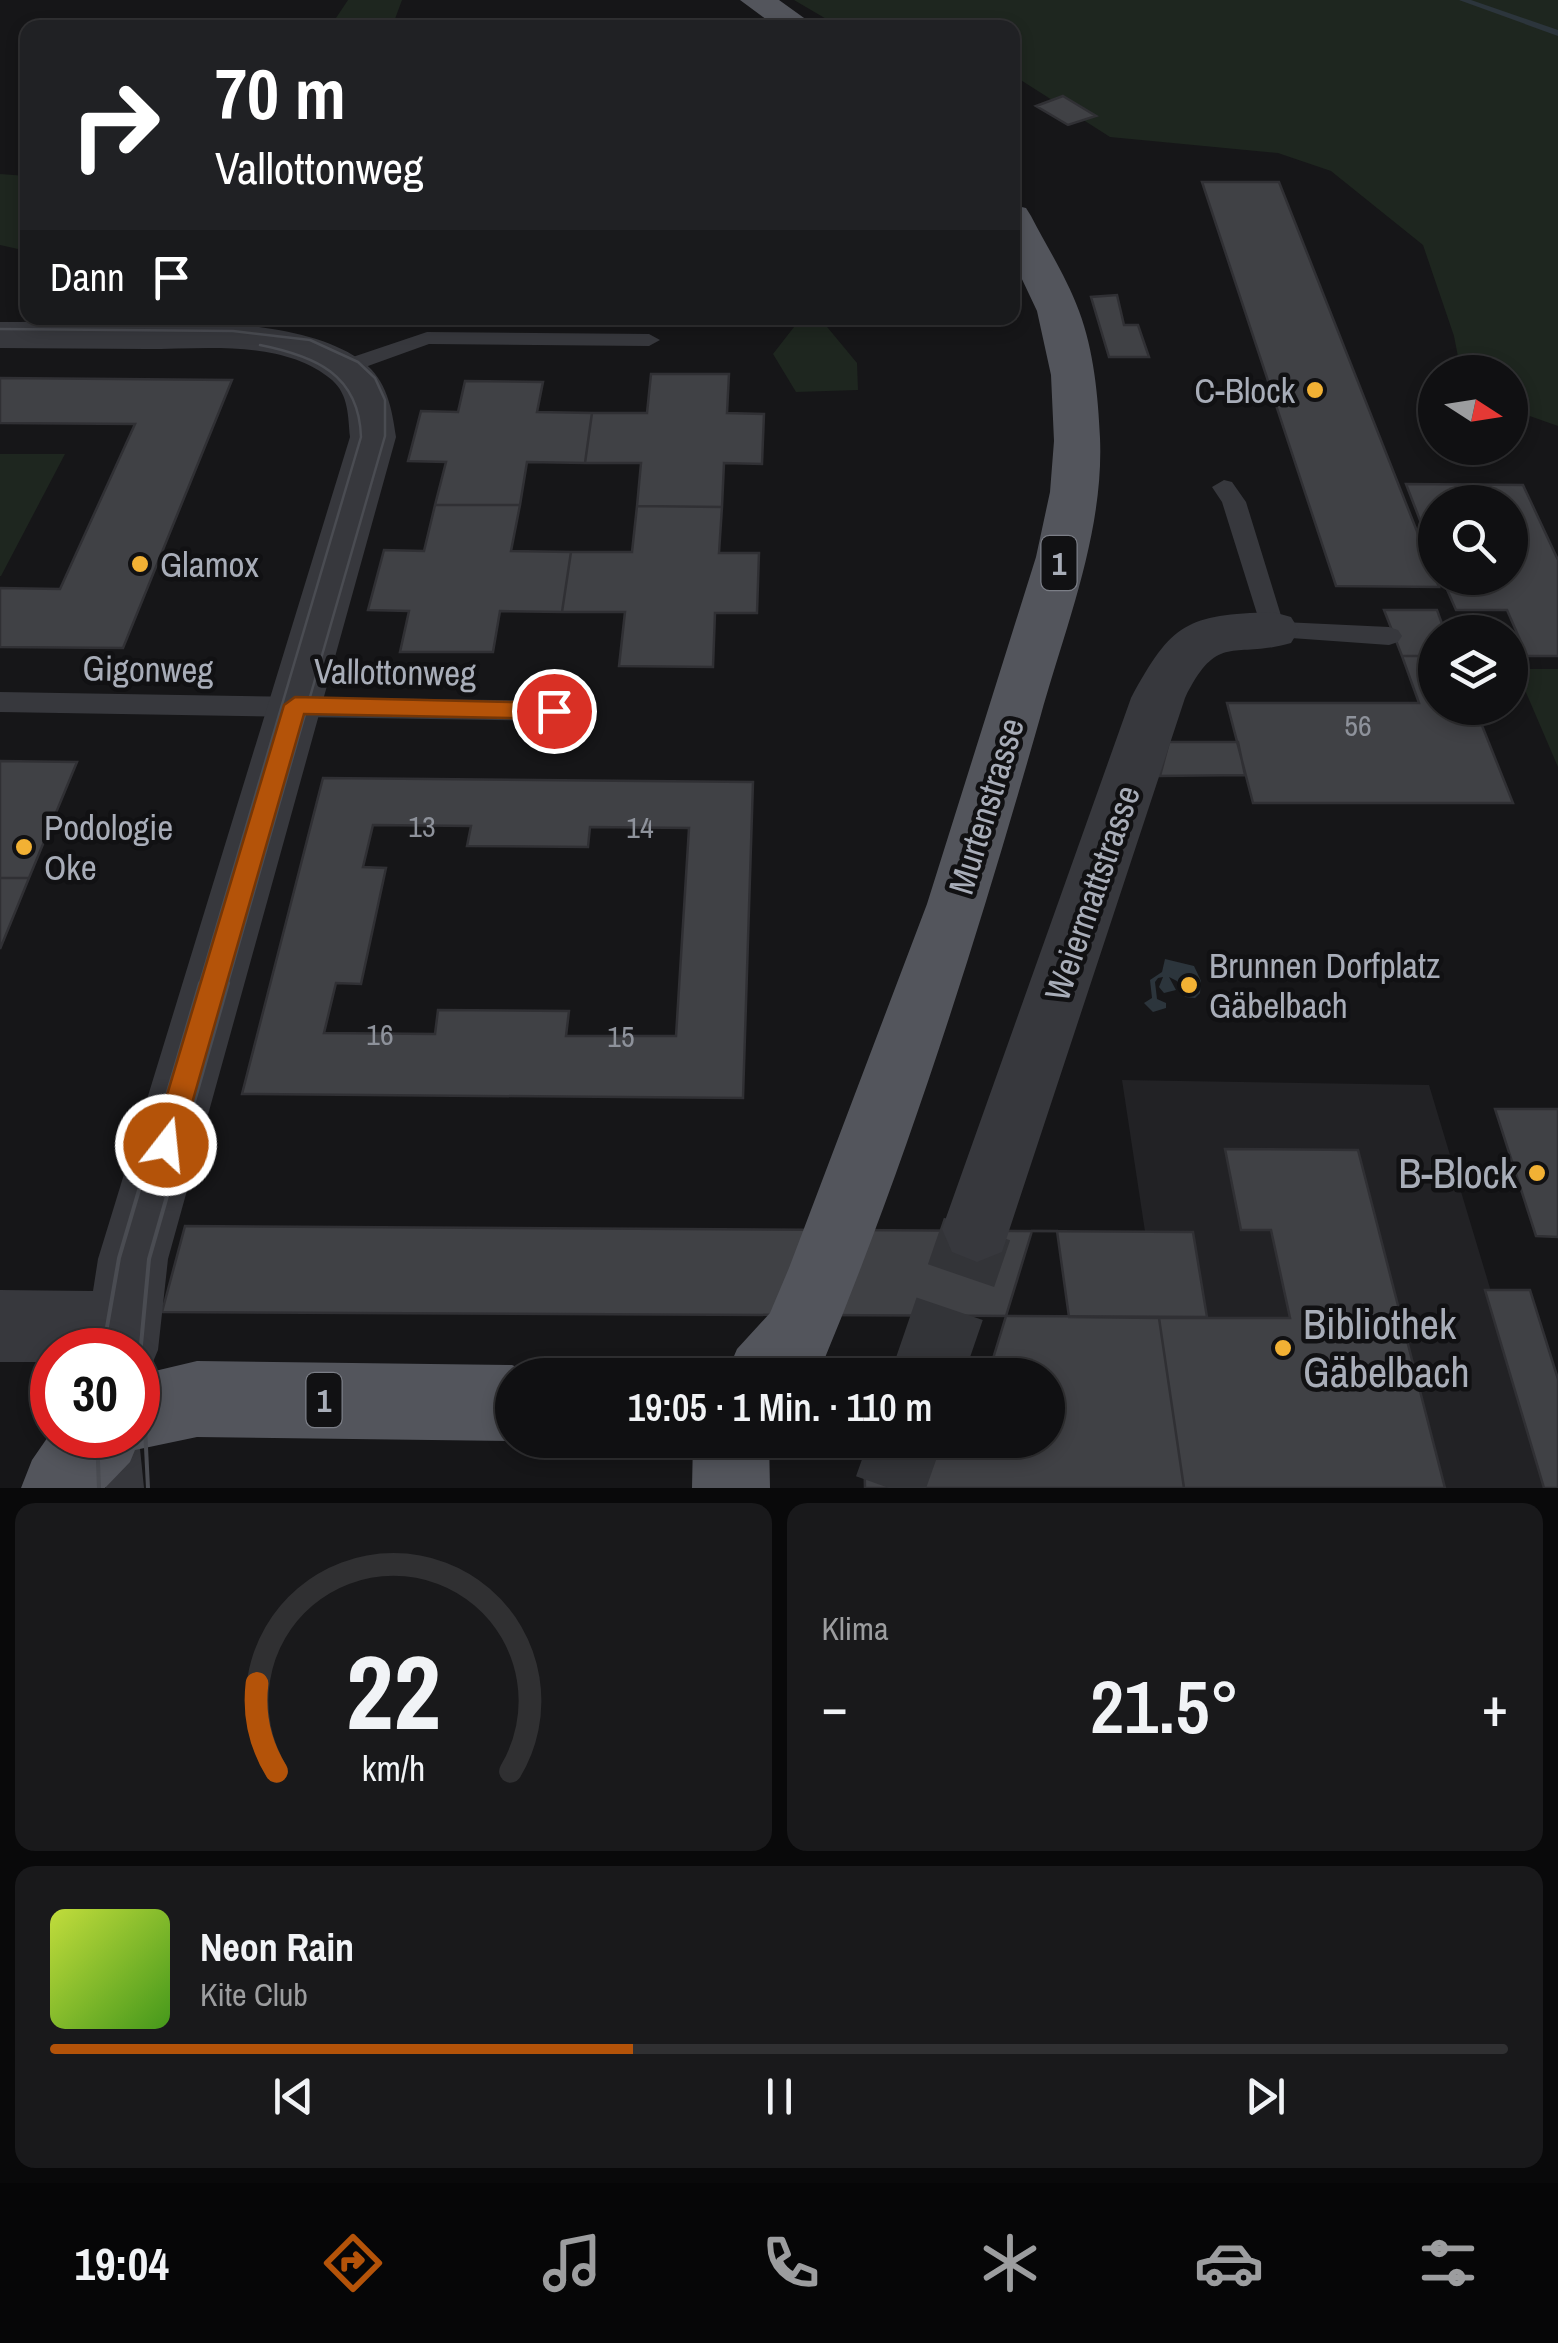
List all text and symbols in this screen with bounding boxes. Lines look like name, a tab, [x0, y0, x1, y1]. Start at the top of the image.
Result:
text: 70 m	[215, 47, 346, 141]
icon: right	[50, 60, 180, 190]
text: Vallottonweg	[215, 137, 424, 198]
icon: arrive	[144, 250, 199, 305]
text: Dann	[50, 252, 124, 303]
north arrow	[1418, 355, 1528, 465]
map controls	[1418, 355, 1528, 725]
place label: C-Block	[1195, 367, 1296, 414]
marker: C-Block	[1304, 379, 1326, 401]
button: search	[1418, 485, 1528, 595]
road number: 1	[1042, 536, 1076, 590]
place label: Glamox	[160, 541, 260, 588]
marker: Glamox	[129, 553, 151, 575]
button: layers	[1418, 615, 1528, 725]
street label: Gigonweg	[82, 644, 214, 694]
street label: Vallottonweg	[313, 647, 477, 697]
pin	[512, 669, 597, 754]
icon: arrive	[527, 684, 582, 739]
house number: 56	[1344, 705, 1372, 745]
street label: Murtenstrasse	[937, 712, 1035, 900]
street label: Weiermattstrasse	[1033, 779, 1151, 1007]
place label: Podologie Oke	[44, 804, 173, 891]
house number: 13	[408, 806, 436, 846]
house number: 14	[626, 807, 654, 847]
marker: Podologie Oke	[13, 836, 35, 858]
place label: Brunnen Dorfplatz Gäbelbach	[1209, 942, 1440, 1029]
marker: Brunnen Dorfplatz Gäbelbach	[1178, 974, 1200, 996]
house number: 16	[366, 1014, 394, 1054]
house number: 15	[607, 1016, 635, 1056]
position arrow	[114, 1093, 218, 1197]
place label: B-Block	[1398, 1145, 1518, 1201]
marker: B-Block	[1526, 1162, 1548, 1184]
place label: Bibliothek Gäbelbach	[1303, 1296, 1470, 1400]
speed limit sign: 30	[30, 1328, 160, 1458]
marker: Bibliothek Gäbelbach	[1272, 1337, 1294, 1359]
road number: 1	[306, 1373, 342, 1427]
text: 19:05 · 1 Min. · 110 m	[628, 1382, 932, 1433]
text: Klima	[822, 1607, 889, 1650]
text: 22	[346, 1621, 441, 1761]
text: 21.5°	[1090, 1655, 1240, 1756]
text: −	[822, 1669, 848, 1743]
text: +	[1482, 1669, 1508, 1743]
text: km/h	[361, 1744, 425, 1792]
text: Neon Rain	[200, 1922, 354, 1973]
text: Kite Club	[200, 1973, 308, 2016]
icon: previous	[266, 2069, 321, 2124]
icon: pause	[752, 2069, 807, 2124]
icon: next	[1238, 2069, 1293, 2124]
icon: directions	[318, 2228, 388, 2298]
icon: music	[537, 2228, 607, 2298]
icon: phone	[756, 2228, 826, 2298]
icon: climate	[975, 2228, 1045, 2298]
icon: car	[1194, 2228, 1264, 2298]
icon: filters	[1413, 2228, 1483, 2298]
text: 19:04	[75, 2233, 169, 2294]

